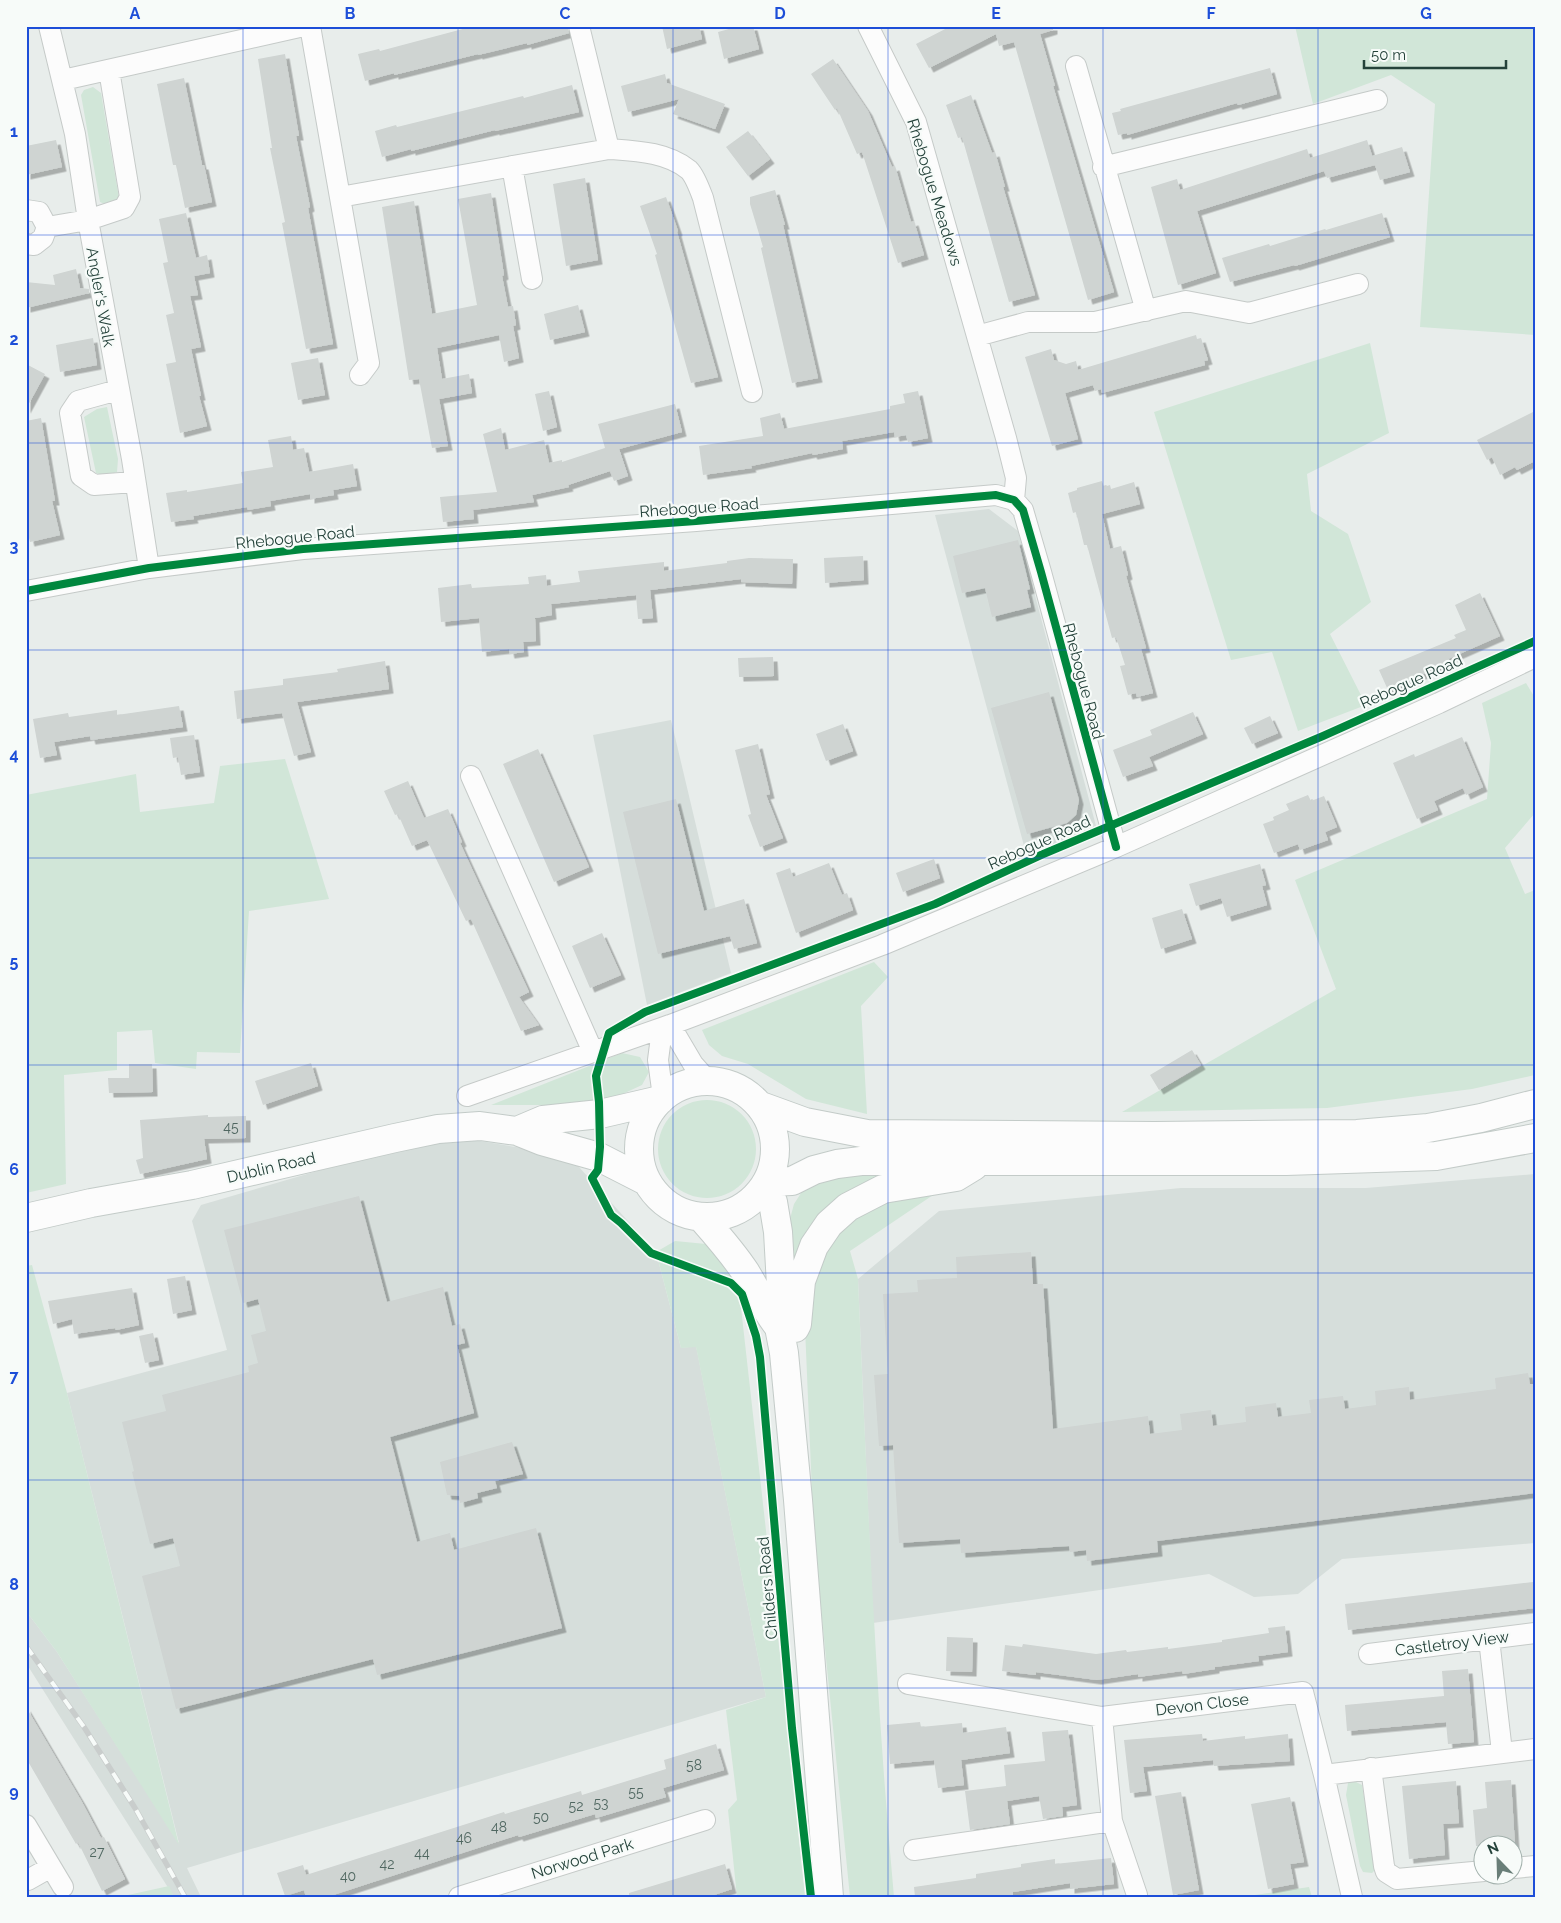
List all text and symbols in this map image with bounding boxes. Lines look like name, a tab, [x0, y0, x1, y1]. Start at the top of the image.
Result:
text: A	[130, 4, 141, 23]
text: B	[345, 4, 356, 23]
text: C	[560, 4, 571, 23]
text: D	[774, 4, 786, 23]
text: E	[991, 4, 1001, 23]
text: F	[1206, 4, 1216, 23]
text: G	[1420, 4, 1432, 23]
scale bar	[1364, 38, 1506, 70]
text: 50 m	[1371, 46, 1406, 64]
street label: Rhebogue Meadows	[903, 116, 966, 268]
text: 1	[10, 122, 18, 141]
street label: Angler's Walk	[82, 246, 119, 349]
text: 2	[9, 330, 19, 349]
street label: Rhebogue Road	[639, 494, 759, 521]
street label: Rhebogue Road	[235, 522, 356, 553]
text: 3	[10, 537, 19, 556]
street label: Rhebogue Road	[1059, 621, 1108, 741]
street label: Rebogue Road	[1357, 650, 1465, 713]
text: 4	[9, 745, 19, 764]
street label: Rebogue Road	[985, 811, 1093, 874]
text: 5	[10, 952, 19, 971]
house number: 45	[223, 1119, 239, 1135]
street label: Dublin Road	[225, 1148, 317, 1187]
text: 6	[9, 1160, 19, 1179]
text: 7	[10, 1367, 19, 1386]
street label: Childers Road	[754, 1536, 781, 1640]
text: 8	[9, 1575, 19, 1594]
street label: Castletroy View	[1394, 1627, 1510, 1660]
street label: Devon Close	[1154, 1689, 1250, 1720]
house number: 58	[686, 1757, 702, 1773]
text: 9	[9, 1782, 19, 1801]
house number: 55	[628, 1784, 644, 1800]
house number: 53	[593, 1795, 609, 1811]
house number: 52	[569, 1798, 583, 1814]
house number: 50	[533, 1809, 549, 1825]
house number: 48	[491, 1819, 507, 1835]
house number: 46	[456, 1830, 472, 1846]
street label: Norwood Park	[529, 1834, 636, 1883]
north arrow	[1474, 1836, 1524, 1886]
text: N	[1485, 1839, 1501, 1857]
house number: 27	[90, 1844, 105, 1860]
house number: 44	[414, 1845, 430, 1861]
house number: 42	[380, 1856, 394, 1872]
house number: 40	[340, 1868, 356, 1884]

